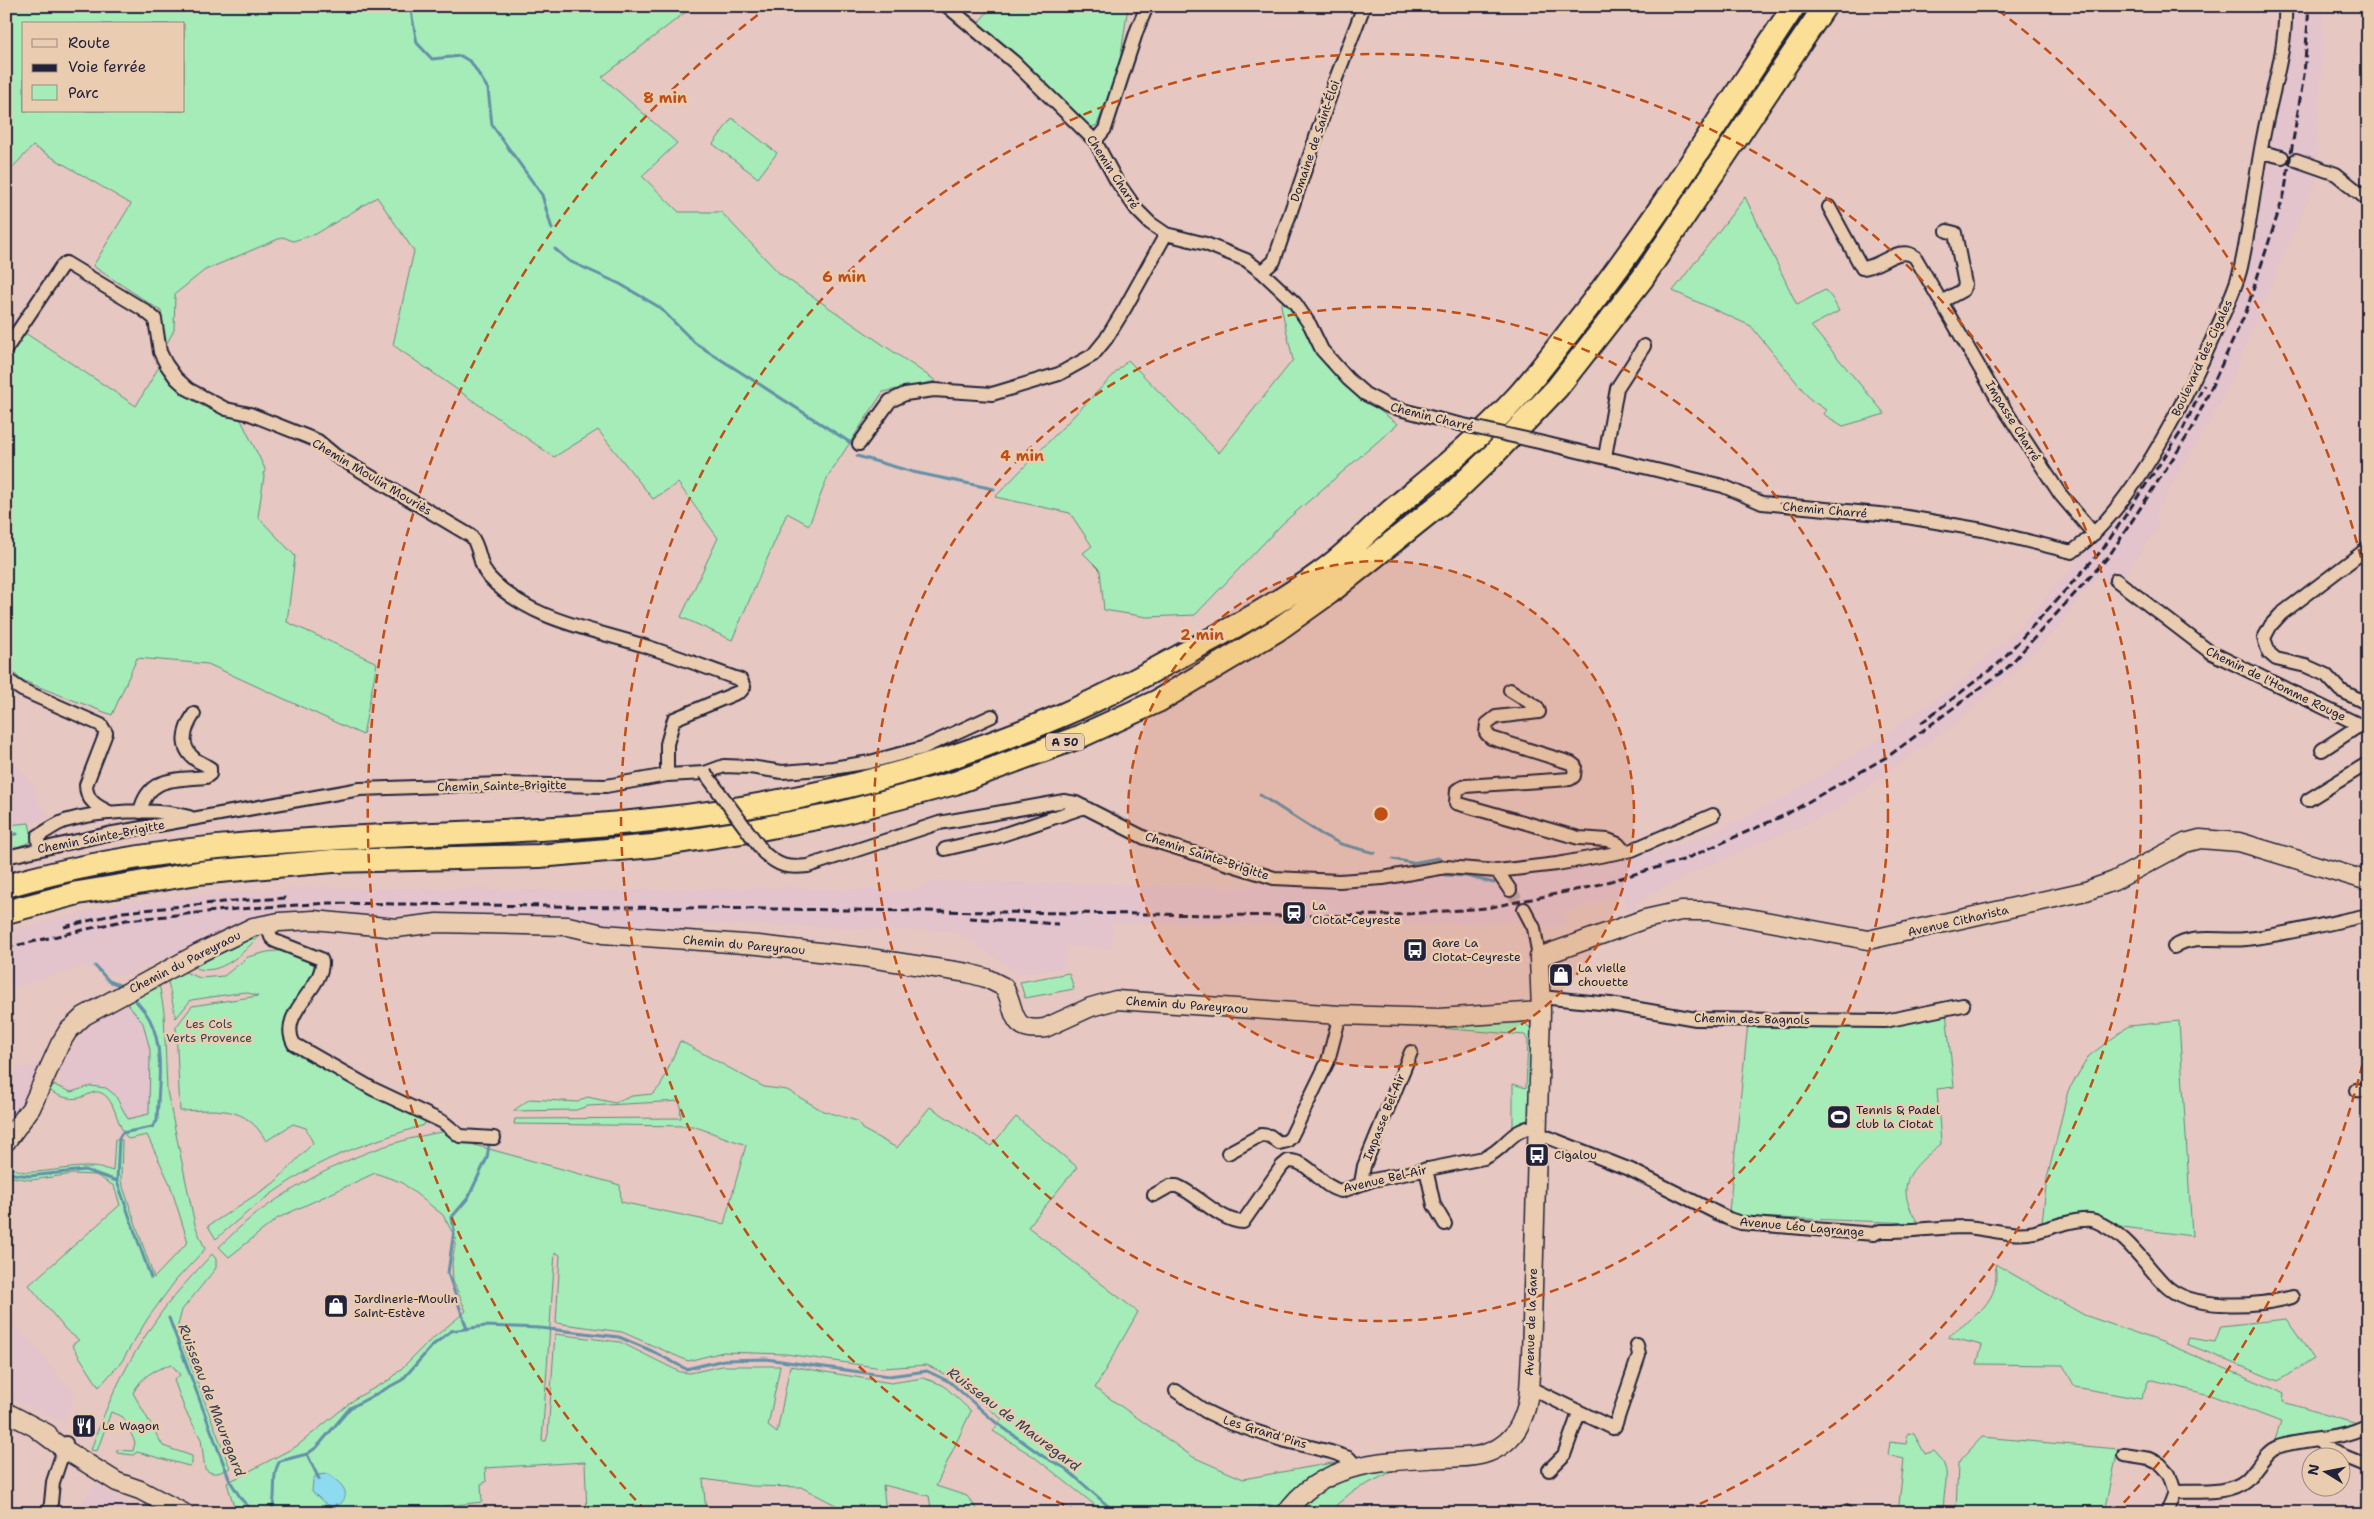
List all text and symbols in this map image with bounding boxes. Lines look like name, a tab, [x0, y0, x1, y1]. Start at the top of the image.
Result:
legend	[22, 22, 185, 112]
text: Route	[68, 33, 110, 53]
text: Voie ferrée	[68, 57, 146, 77]
street label: Domaine de Saint-Éloi	[1287, 78, 1343, 204]
text: Parc	[68, 83, 99, 103]
text: 8 min	[643, 88, 687, 108]
street label: Chemin Charré	[1083, 132, 1143, 212]
text: 6 min	[822, 267, 866, 287]
street label: Boulevard des Cigales	[2168, 297, 2236, 419]
street label: Impasse Charré	[1982, 378, 2044, 464]
street label: Chemin Charré	[1389, 399, 1475, 435]
street label: Chemin Moulin Mouriès	[309, 435, 435, 519]
text: 4 min	[1000, 446, 1044, 466]
street label: Chemin Charré	[1782, 498, 1868, 522]
text: 2 min	[1180, 625, 1224, 645]
street label: Chemin de l'Homme Rouge	[2203, 643, 2349, 725]
road number: A 50	[1046, 734, 1084, 750]
street label: Chemin Sainte-Brigitte	[437, 777, 567, 795]
centre of rings	[1372, 805, 1390, 823]
street label: Chemin Sainte-Brigitte	[36, 817, 166, 857]
street label: Chemin Sainte-Brigitte	[1143, 828, 1271, 884]
place label: La Ciotat-Ceyreste	[1312, 898, 1401, 928]
station icon: La Ciotat-Ceyreste	[1281, 900, 1307, 926]
street label: Avenue Citharista	[1906, 901, 2011, 940]
street label: Chemin du Pareyraou	[127, 927, 243, 997]
street label: Chemin du Pareyraou	[682, 932, 806, 958]
place label: Gare La Ciotat-Ceyreste	[1432, 935, 1521, 965]
bus stop icon: Gare La Ciotat-Ceyreste	[1402, 937, 1428, 963]
place label: La vielle chouette	[1578, 960, 1629, 990]
shop icon: La vielle chouette	[1548, 962, 1574, 988]
street label: Chemin du Pareyraou	[1125, 993, 1249, 1017]
street label: Chemin des Bagnols	[1694, 1010, 1810, 1028]
park label: Les Cols Verts Provence	[166, 1016, 252, 1046]
street label: Impasse Bel-Air	[1359, 1071, 1409, 1163]
place label: Tennis & Padel club la Ciotat	[1856, 1102, 1940, 1132]
sports icon: Tennis & Padel club la Ciotat	[1826, 1104, 1852, 1130]
bus stop icon: Cigalou	[1524, 1142, 1550, 1168]
place label: Cigalou	[1554, 1147, 1597, 1163]
street label: Avenue Bel-Air	[1341, 1161, 1429, 1196]
street label: Avenue Léo Lagrange	[1739, 1214, 1865, 1240]
street label: Avenue de la Gare	[1521, 1268, 1541, 1376]
place label: Jardinerie-Moulin Saint-Estève	[354, 1291, 458, 1321]
shop icon: Jardinerie-Moulin Saint-Estève	[323, 1293, 349, 1319]
water label: Ruisseau de Mauregard	[175, 1321, 249, 1479]
water label: Ruisseau de Mauregard	[944, 1363, 1084, 1475]
street label: Les Grand Pins	[1221, 1412, 1309, 1452]
restaurant icon: Le Wagon	[71, 1413, 97, 1439]
place label: Le Wagon	[102, 1418, 159, 1434]
north arrow	[2302, 1446, 2352, 1496]
text: N	[2303, 1463, 2323, 1477]

